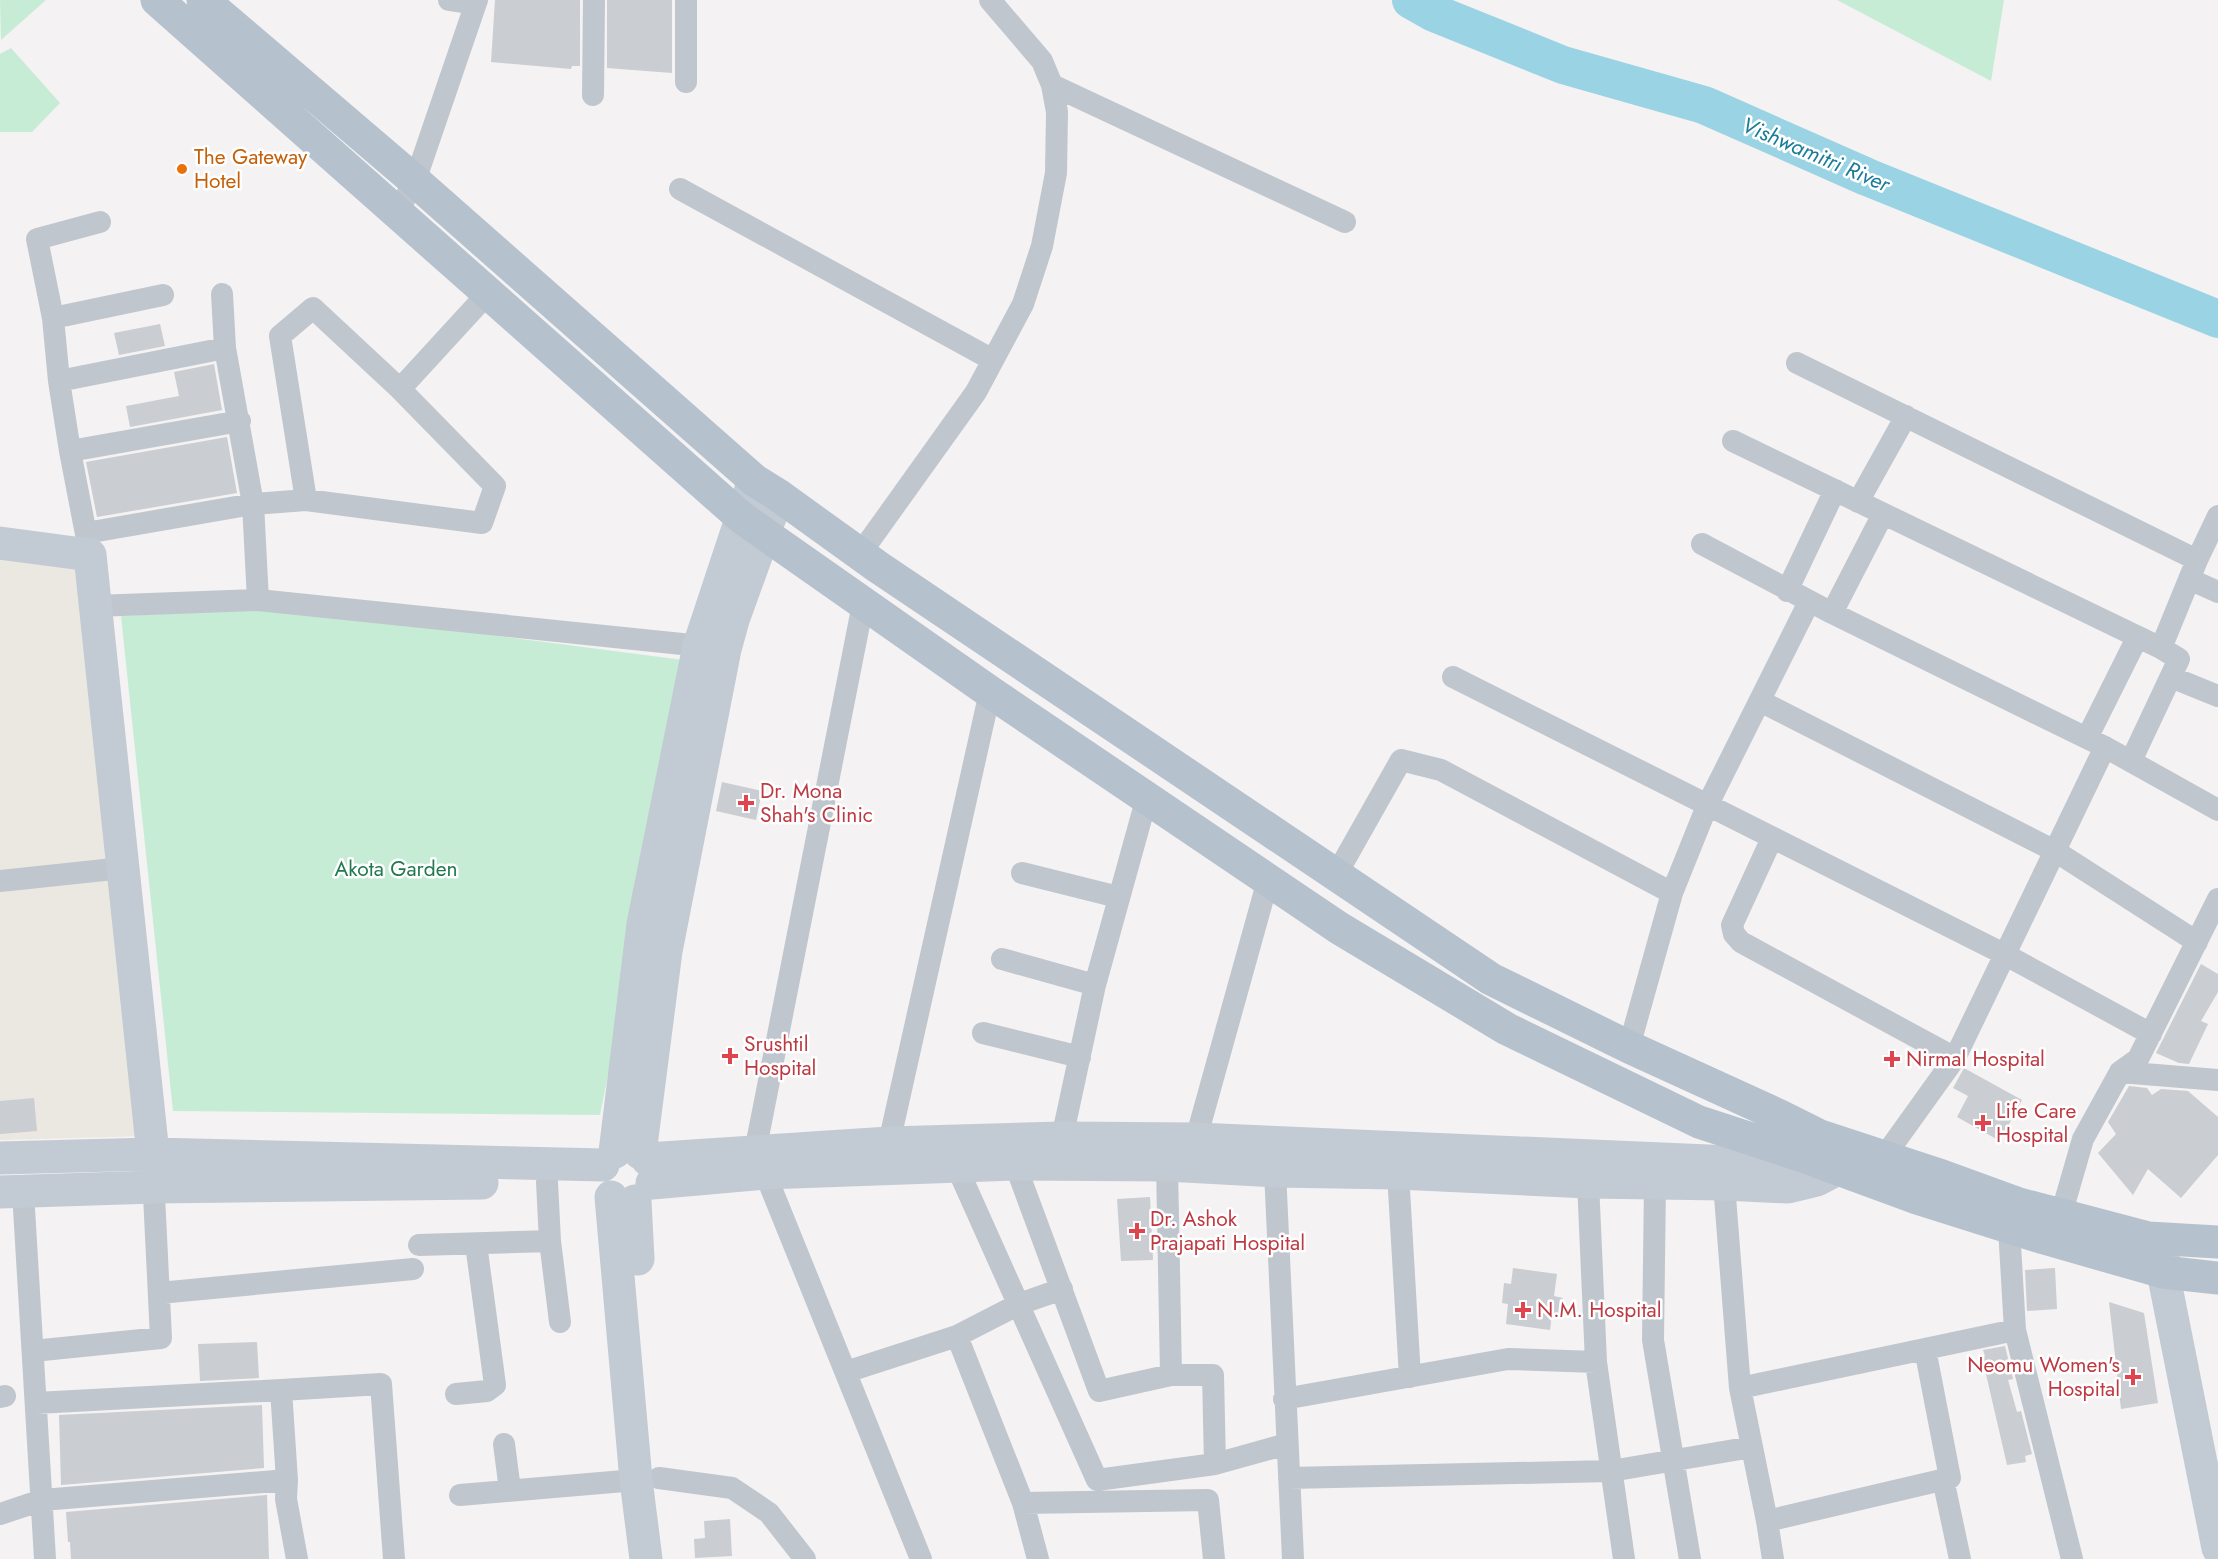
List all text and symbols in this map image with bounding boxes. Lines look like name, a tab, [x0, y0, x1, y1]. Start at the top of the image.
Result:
water label: Vishwamitri River	[1737, 108, 1896, 200]
place label: The Gateway Hotel	[194, 142, 308, 196]
marker: The Gateway Hotel	[175, 162, 189, 176]
place label: Dr. Mona Shah's Clinic	[760, 776, 873, 830]
marker: Dr. Mona Shah's Clinic	[737, 794, 755, 812]
park label: Akota Garden	[334, 854, 458, 884]
place label: Srushtil Hospital	[744, 1029, 816, 1083]
place label: Nirmal Hospital	[1906, 1044, 2045, 1074]
marker: Srushtil Hospital	[721, 1047, 739, 1065]
marker: Nirmal Hospital	[1883, 1050, 1901, 1068]
place label: Life Care Hospital	[1996, 1096, 2076, 1150]
marker: Life Care Hospital	[1974, 1114, 1992, 1132]
place label: Dr. Ashok Prajapati Hospital	[1150, 1204, 1305, 1258]
marker: Dr. Ashok Prajapati Hospital	[1128, 1222, 1146, 1240]
place label: N.M. Hospital	[1537, 1295, 1662, 1325]
marker: N.M. Hospital	[1514, 1301, 1532, 1319]
place label: Neomu Women's Hospital	[1967, 1350, 2120, 1404]
marker: Neomu Women's Hospital	[2124, 1368, 2142, 1386]

